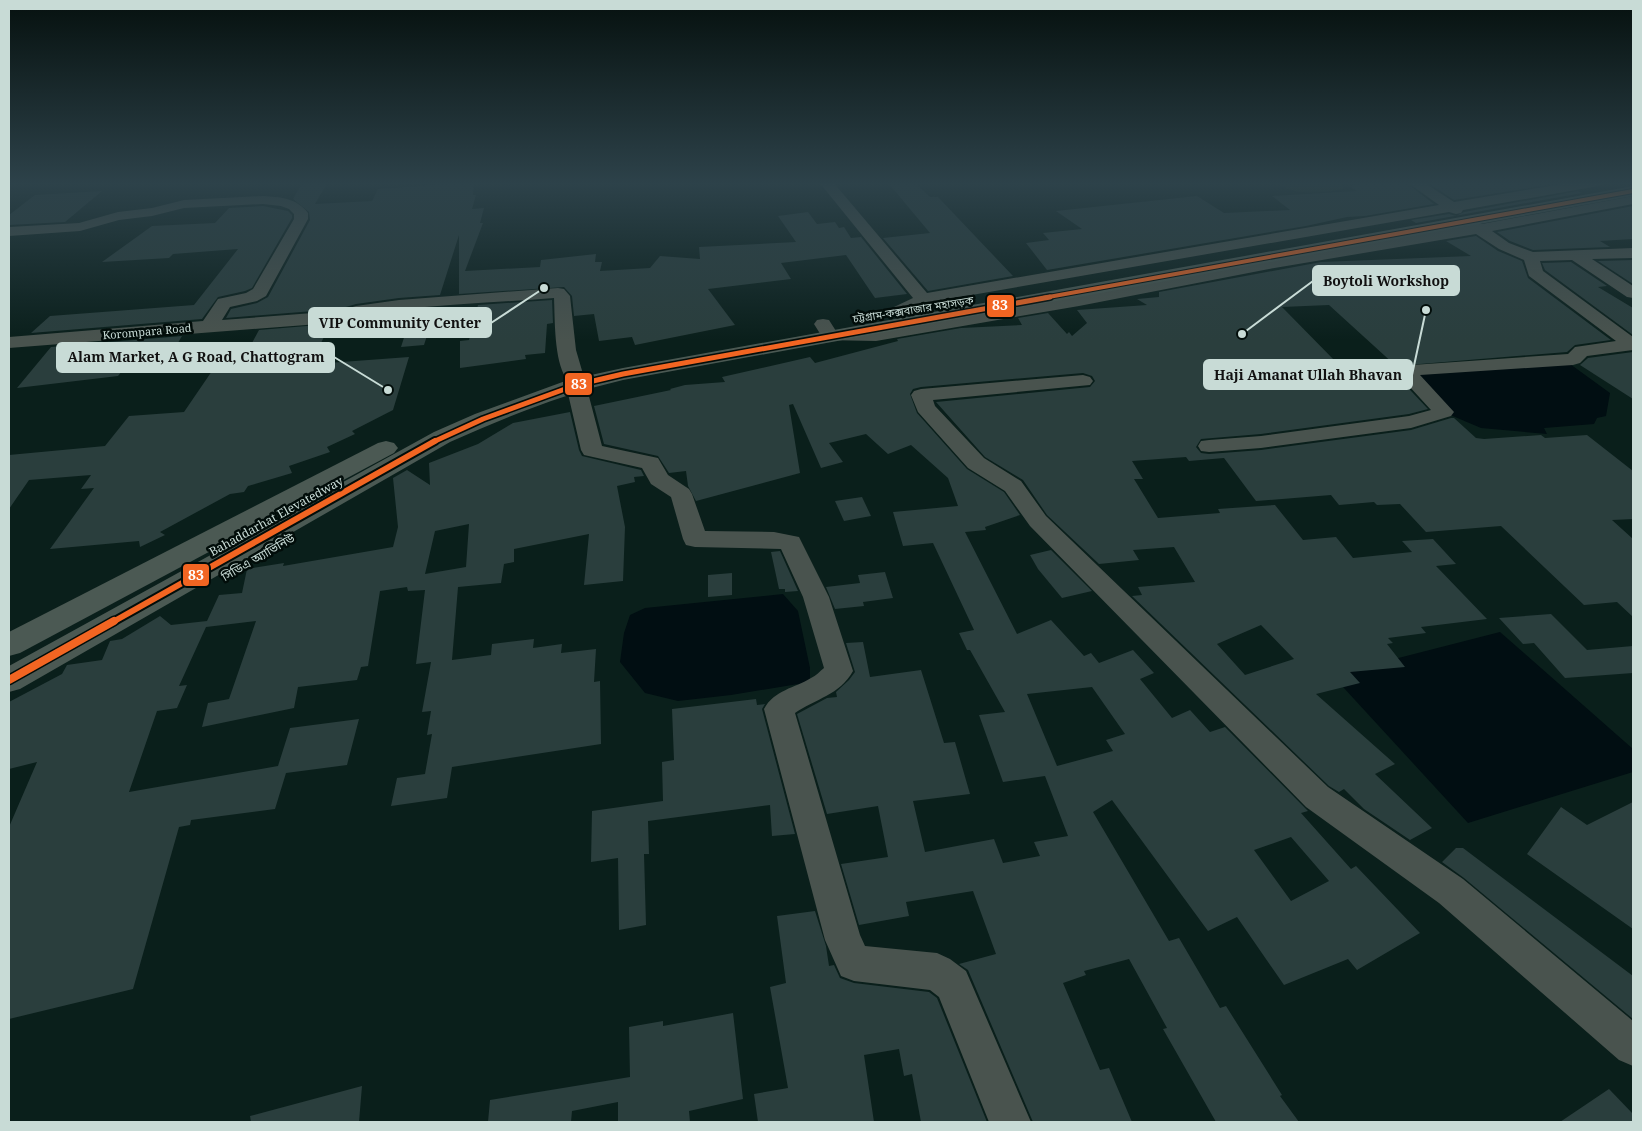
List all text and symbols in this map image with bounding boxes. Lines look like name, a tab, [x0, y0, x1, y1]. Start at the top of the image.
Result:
callout: Boytoli Workshop	[1313, 266, 1459, 295]
text: Boytoli Workshop	[1323, 271, 1449, 290]
street label: চট্টগ্রাম-কক্সবাজার মহাসড়ক	[851, 292, 974, 326]
line badge: 83	[986, 294, 1015, 318]
text: 83	[992, 295, 1008, 314]
callout: VIP Community Center	[309, 308, 491, 337]
text: VIP Community Center	[319, 313, 482, 332]
street label: Korompara Road	[102, 320, 192, 342]
callout: Alam Market, A G Road, Chattogram	[57, 343, 334, 372]
text: Alam Market, A G Road, Chattogram	[68, 347, 325, 366]
callout: Haji Amanat Ullah Bhavan	[1204, 360, 1412, 389]
text: Haji Amanat Ullah Bhavan	[1214, 365, 1402, 384]
line badge: 83	[564, 372, 593, 396]
text: 83	[571, 374, 587, 393]
street label: Bahaddarhat Elevatedway	[206, 472, 346, 560]
street label: সিডিএ অ্যাভিনিউ	[217, 529, 298, 585]
line badge: 83	[182, 563, 210, 587]
text: 83	[188, 565, 204, 584]

